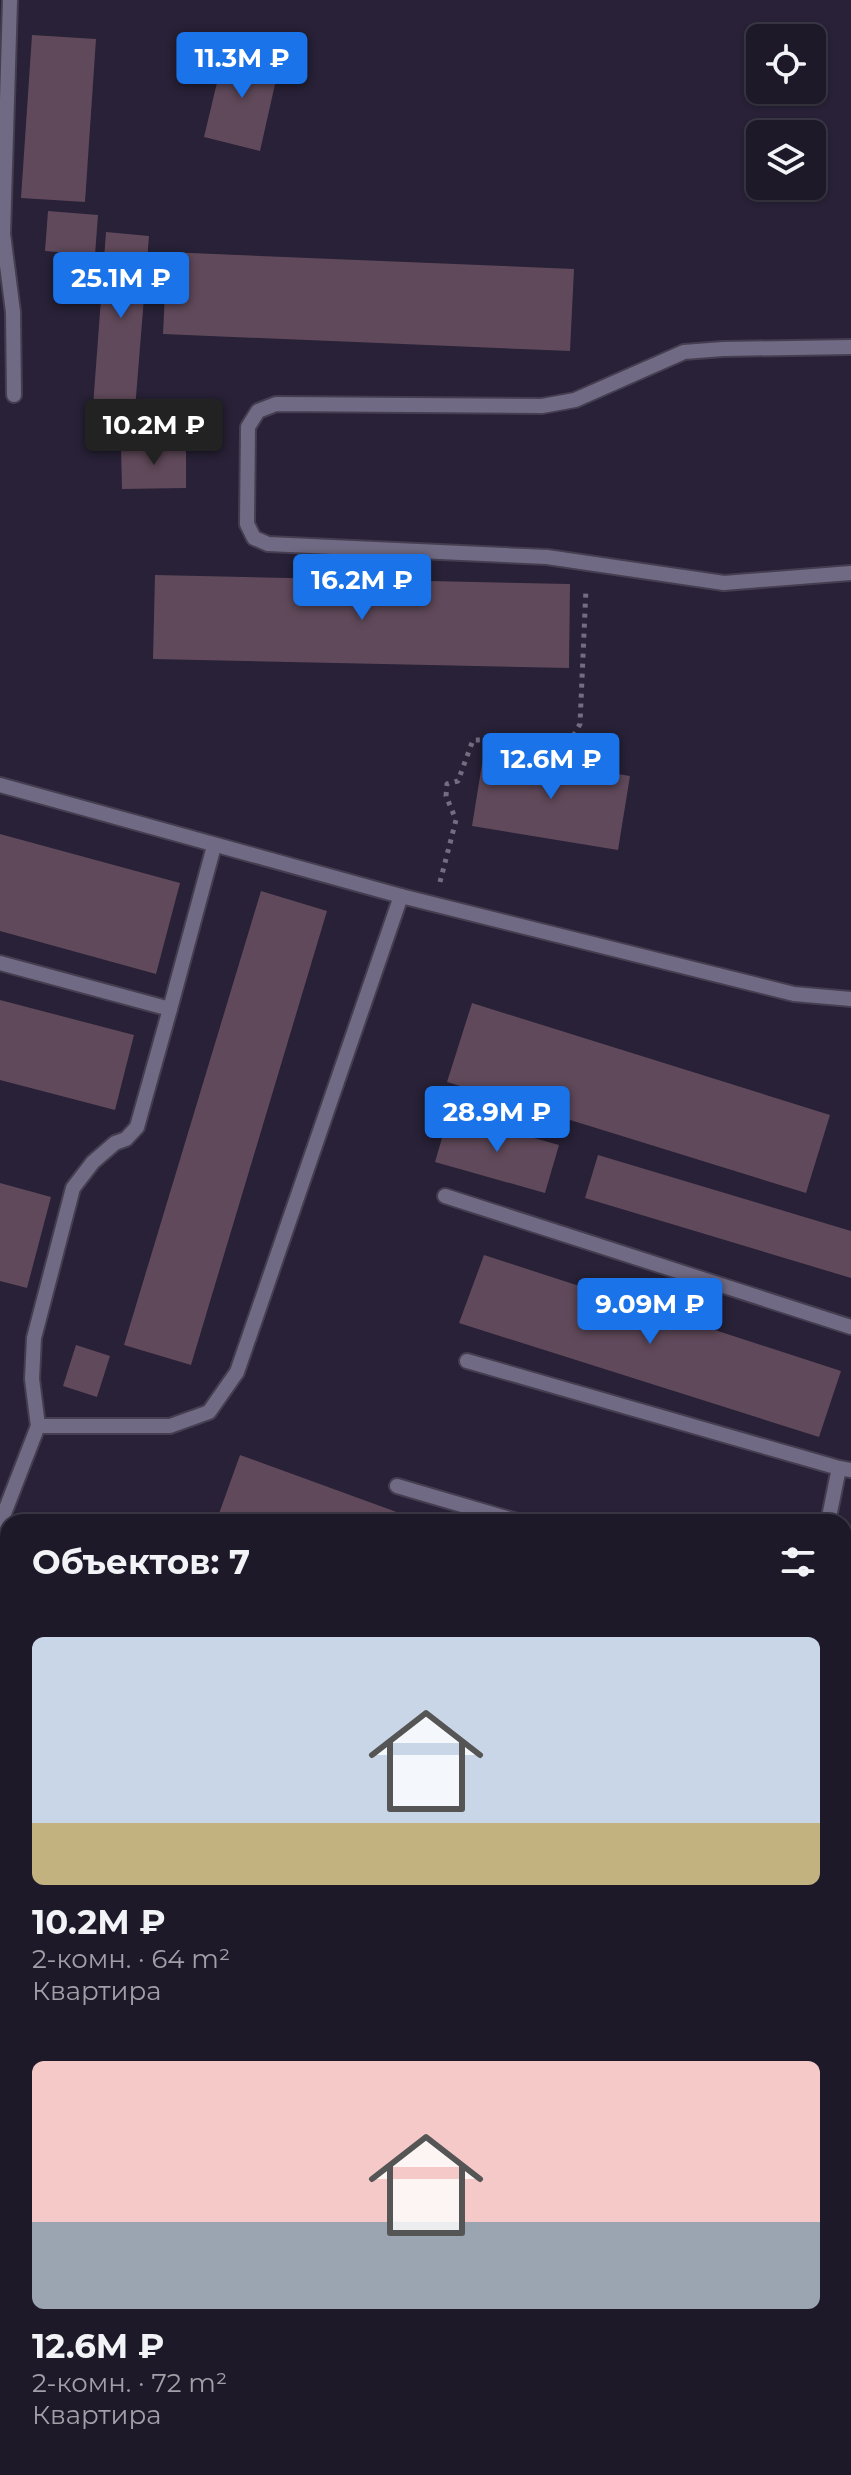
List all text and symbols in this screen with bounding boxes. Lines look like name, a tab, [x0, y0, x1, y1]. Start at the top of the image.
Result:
map controls	[746, 24, 826, 200]
button: locate	[746, 24, 826, 104]
pin: 11.3M ₽	[168, 32, 316, 100]
text: 11.3M ₽	[194, 42, 290, 74]
button: layers	[746, 120, 826, 200]
pin: 25.1M ₽	[47, 252, 195, 320]
text: 25.1M ₽	[71, 262, 171, 294]
pin: 10.2M ₽	[80, 399, 228, 467]
text: 10.2M ₽	[103, 409, 205, 441]
pin: 16.2M ₽	[288, 554, 436, 622]
text: 16.2M ₽	[311, 564, 413, 596]
pin: 12.6M ₽	[477, 733, 625, 801]
text: 12.6M ₽	[500, 743, 602, 775]
pin: 28.9M ₽	[423, 1086, 571, 1154]
text: 28.9M ₽	[443, 1096, 551, 1128]
pin: 9.09M ₽	[576, 1278, 724, 1346]
text: 9.09M ₽	[595, 1288, 705, 1320]
icon: filters	[776, 1540, 820, 1584]
text: Объектов: 7	[32, 1541, 250, 1583]
icon: home	[354, 1689, 498, 1833]
text: 10.2M ₽	[32, 1901, 166, 1943]
text: 2-комн. · 64 m²	[32, 1943, 230, 1975]
text: Квартира	[32, 1975, 161, 2007]
icon: home	[354, 2113, 498, 2257]
text: 12.6M ₽	[32, 2325, 164, 2367]
text: 2-комн. · 72 m²	[32, 2367, 227, 2399]
text: Квартира	[32, 2399, 161, 2431]

